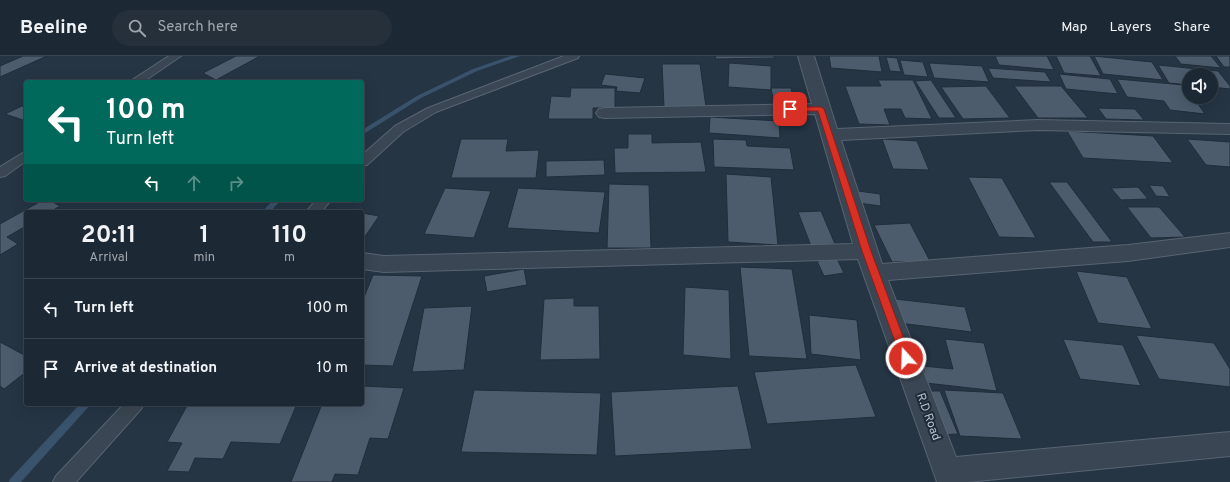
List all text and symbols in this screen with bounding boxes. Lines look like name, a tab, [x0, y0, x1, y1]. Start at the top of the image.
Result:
search box	[112, 10, 392, 46]
text: Beeline	[20, 16, 88, 40]
icon: search	[126, 17, 148, 39]
text: Search here	[158, 18, 238, 37]
text: Map	[1061, 19, 1087, 36]
text: Layers	[1109, 19, 1151, 36]
text: Share	[1173, 19, 1210, 36]
map controls	[1182, 68, 1218, 104]
button: sound	[1182, 68, 1218, 104]
pin	[773, 92, 807, 126]
text: 100 m	[106, 93, 186, 129]
icon: left	[40, 96, 92, 148]
icon: arrive	[779, 98, 801, 120]
text: Turn left	[106, 128, 174, 151]
icon: left	[141, 172, 163, 194]
icon: ahead	[183, 172, 205, 194]
icon: right	[225, 172, 247, 194]
text: 20:11	[81, 221, 136, 251]
text: 1	[199, 221, 209, 251]
text: 110	[272, 221, 307, 251]
text: Arrival	[89, 250, 128, 266]
text: min	[193, 250, 215, 266]
text: m	[284, 250, 295, 266]
icon: left	[40, 298, 62, 320]
text: Turn left	[74, 299, 134, 318]
text: 100 m	[307, 299, 348, 318]
position arrow	[885, 337, 927, 379]
icon: arrive	[40, 358, 62, 380]
text: Arrive at destination	[74, 359, 217, 378]
text: 10 m	[317, 359, 348, 378]
street label: R.D Road	[912, 391, 944, 443]

